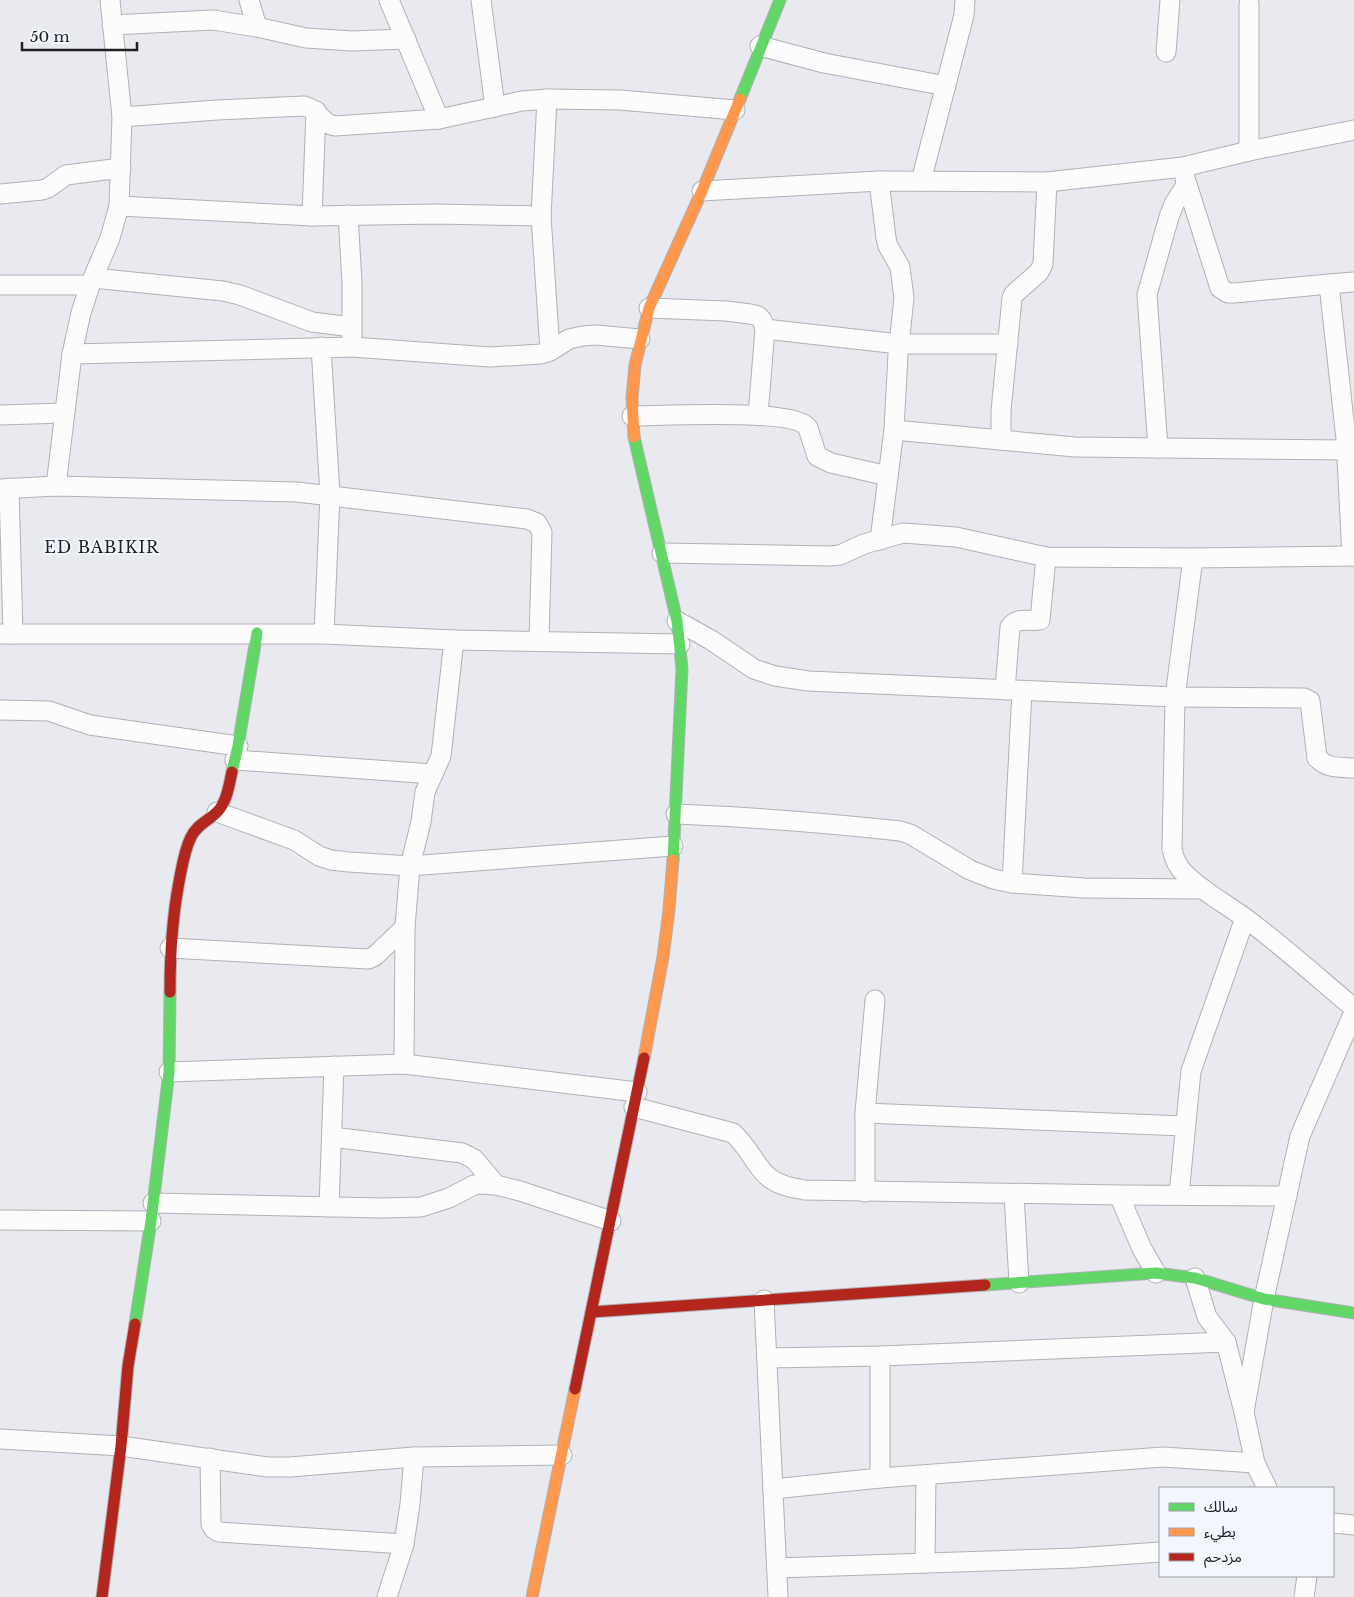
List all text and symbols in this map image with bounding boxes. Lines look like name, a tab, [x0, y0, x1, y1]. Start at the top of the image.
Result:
scale bar	[22, 20, 138, 52]
text: 50 m	[30, 27, 70, 46]
district label: ED BABIKIR	[44, 537, 160, 557]
legend	[1159, 1487, 1334, 1577]
text: سالك	[1204, 1497, 1238, 1516]
text: بطيء	[1204, 1522, 1236, 1543]
text: مزدحم	[1204, 1547, 1242, 1568]

